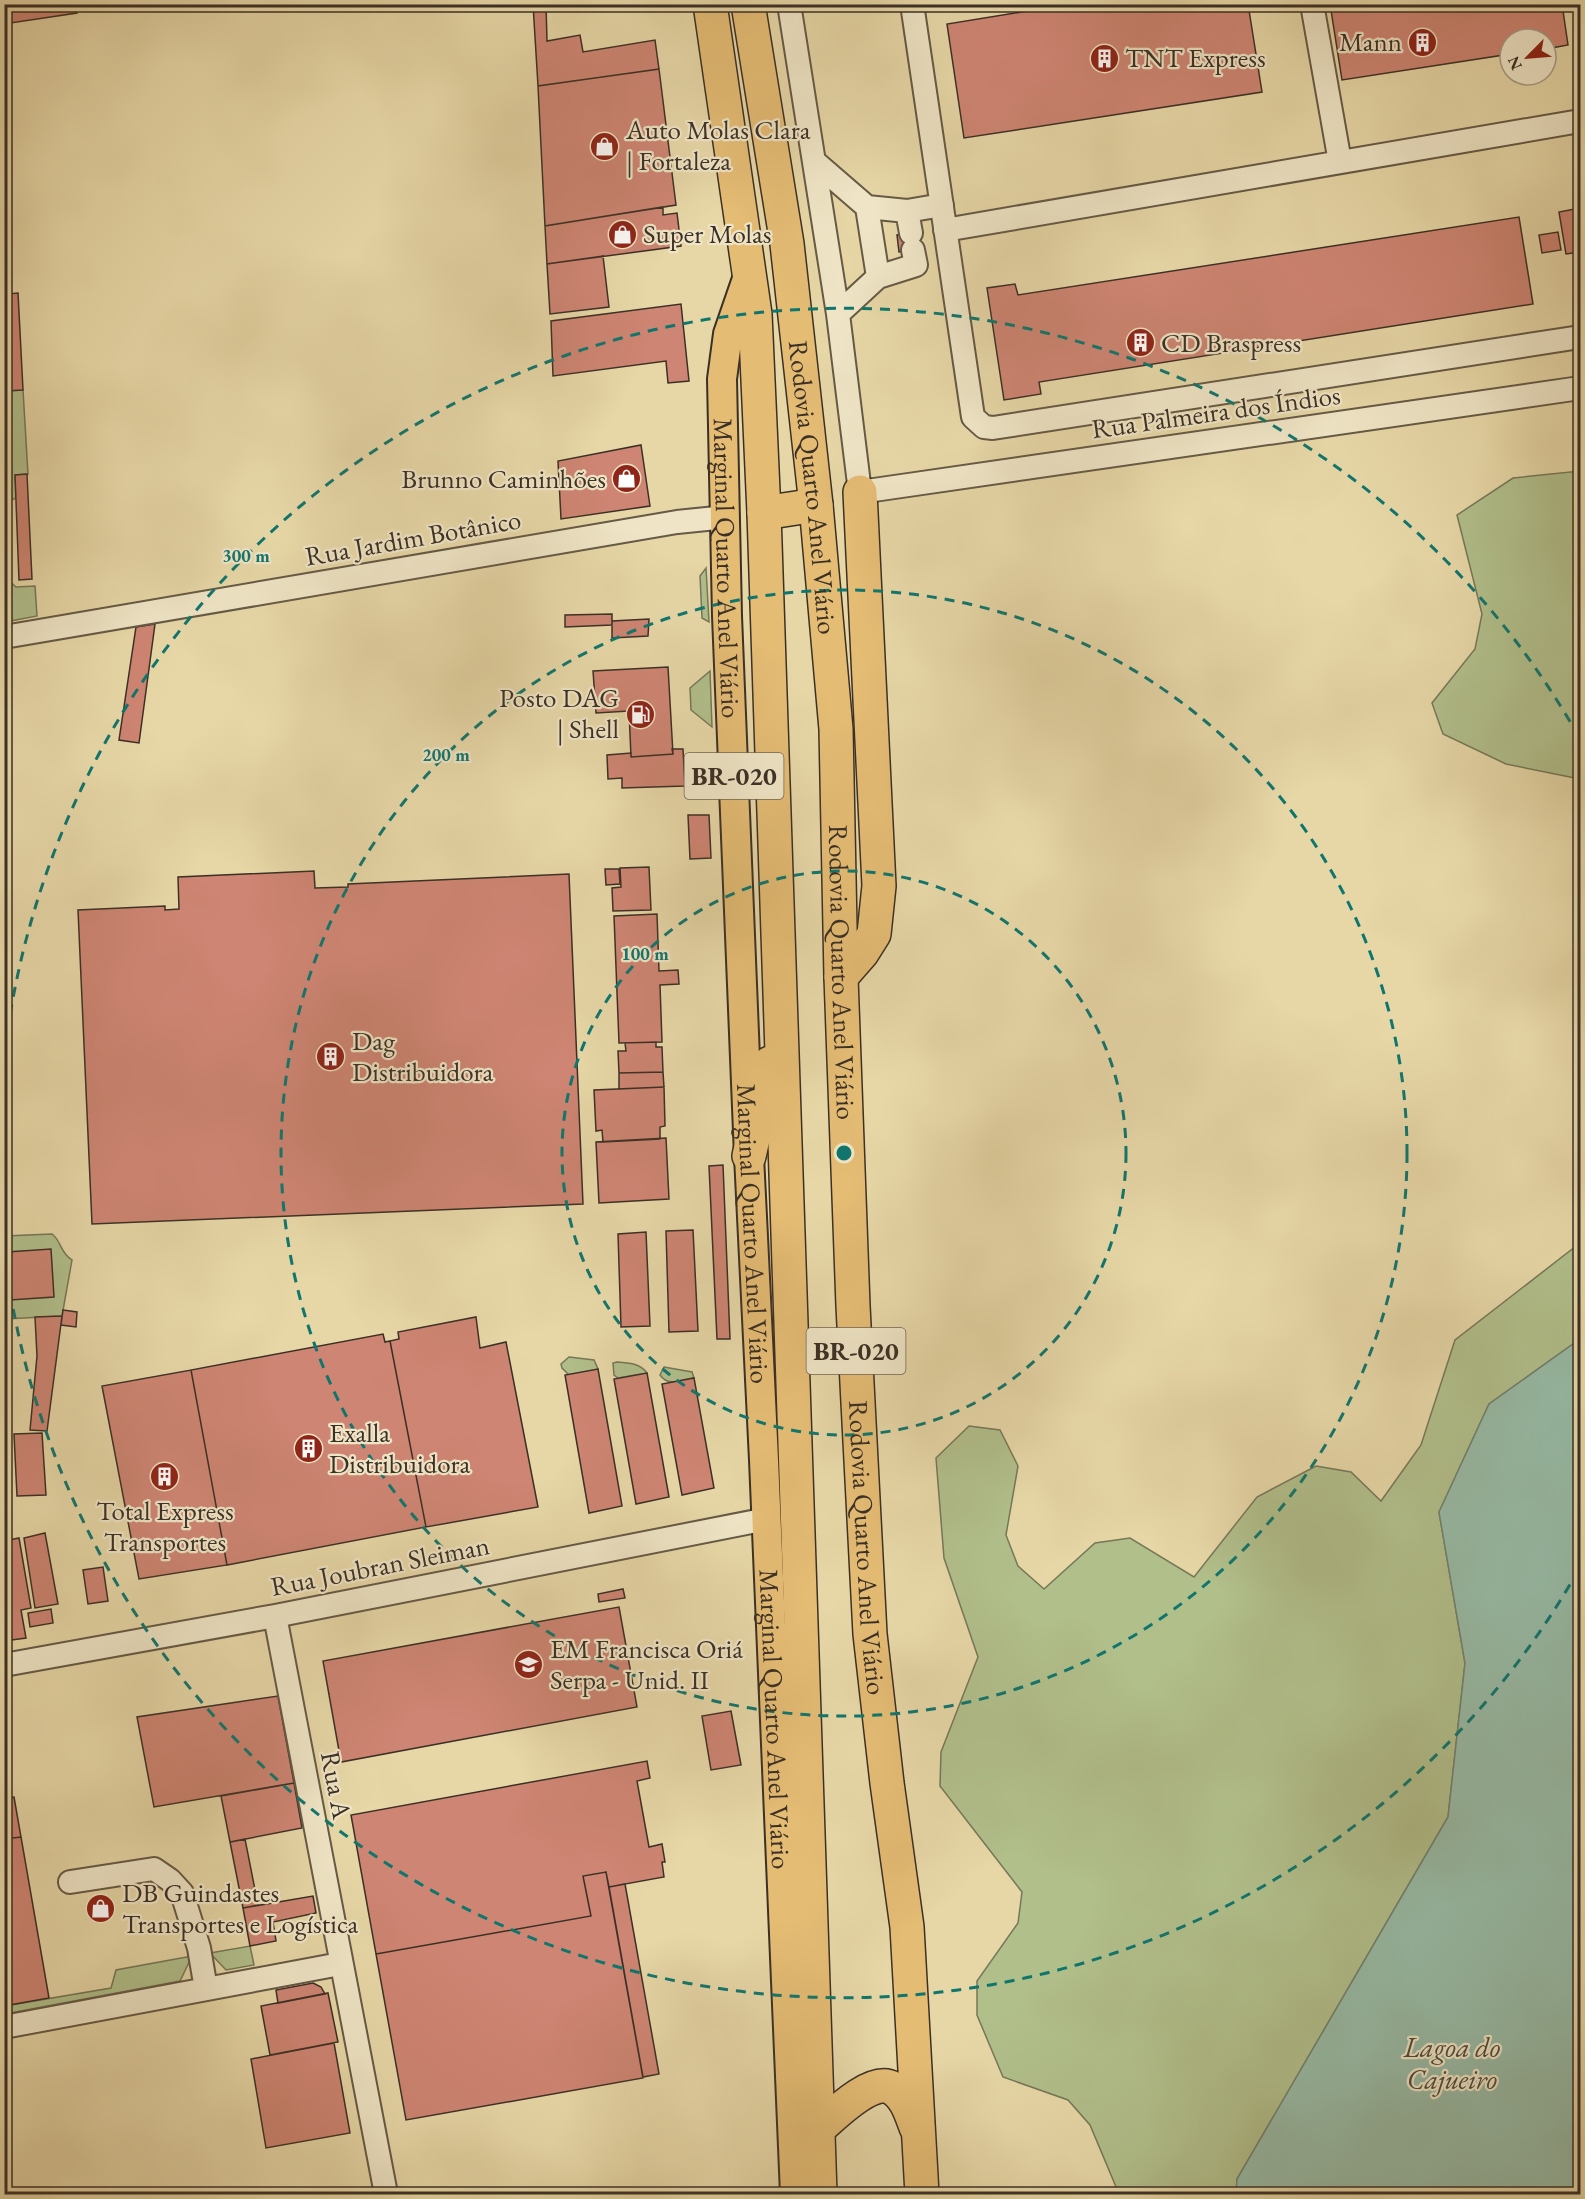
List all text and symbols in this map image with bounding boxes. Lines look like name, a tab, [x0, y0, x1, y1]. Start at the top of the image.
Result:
place label: Mann	[1339, 24, 1402, 59]
building icon: Mann	[1407, 26, 1439, 58]
north arrow	[1498, 27, 1558, 87]
place label: TNT Express	[1125, 40, 1266, 75]
building icon: TNT Express	[1088, 42, 1120, 74]
text: N	[1503, 53, 1527, 73]
place label: Auto Molas Clara | Fortaleza	[625, 112, 811, 178]
shop icon: Auto Molas Clara | Fortaleza	[589, 130, 621, 162]
place label: Super Molas	[643, 216, 771, 251]
shop icon: Super Molas	[606, 218, 638, 250]
place label: CD Braspress	[1161, 325, 1301, 360]
building icon: CD Braspress	[1124, 327, 1156, 359]
street label: Rodovia Quarto Anel Viário	[781, 339, 845, 636]
street label: Rua Palmeira dos Índios	[1089, 377, 1343, 446]
street label: Marginal Quarto Anel Viário	[706, 418, 749, 719]
place label: Brunno Caminhões	[401, 461, 606, 496]
shop icon: Brunno Caminhões	[611, 463, 643, 495]
street label: Rua Jardim Botânico	[302, 501, 524, 574]
text: 300 m	[222, 544, 270, 567]
place label: Posto DAG | Shell	[499, 680, 619, 746]
fuel station icon: Posto DAG | Shell	[624, 698, 656, 730]
text: 200 m	[422, 743, 470, 766]
road number: BR-020	[684, 753, 783, 799]
street label: Rodovia Quarto Anel Viário	[821, 824, 864, 1120]
text: 100 m	[621, 942, 669, 965]
place label: Dag Distribuidora	[352, 1023, 494, 1089]
building icon: Dag Distribuidora	[315, 1041, 347, 1073]
street label: Marginal Quarto Anel Viário	[729, 1083, 778, 1384]
centre of rings	[834, 1143, 854, 1163]
road number: BR-020	[806, 1328, 906, 1374]
street label: Rodovia Quarto Anel Viário	[841, 1399, 895, 1697]
place label: Exalla Distribuidora	[329, 1415, 471, 1481]
building icon: Exalla Distribuidora	[292, 1433, 324, 1465]
building icon: Total Express Transportes	[149, 1460, 181, 1492]
place label: Total Express Transportes	[96, 1493, 234, 1559]
street label: Rua Joubran Sleiman	[268, 1527, 492, 1604]
street label: Marginal Quarto Anel Viário	[752, 1568, 799, 1870]
place label: EM Francisca Oriá Serpa - Unid. II	[550, 1631, 743, 1697]
school or university icon: EM Francisca Oriá Serpa - Unid. II	[513, 1649, 545, 1681]
street label: Rua A	[313, 1748, 360, 1822]
place label: DB Guindastes Transportes e Logística	[122, 1875, 359, 1941]
shop icon: DB Guindastes Transportes e Logística	[85, 1893, 117, 1925]
water label: Lagoa do Cajueiro	[1403, 2029, 1501, 2097]

